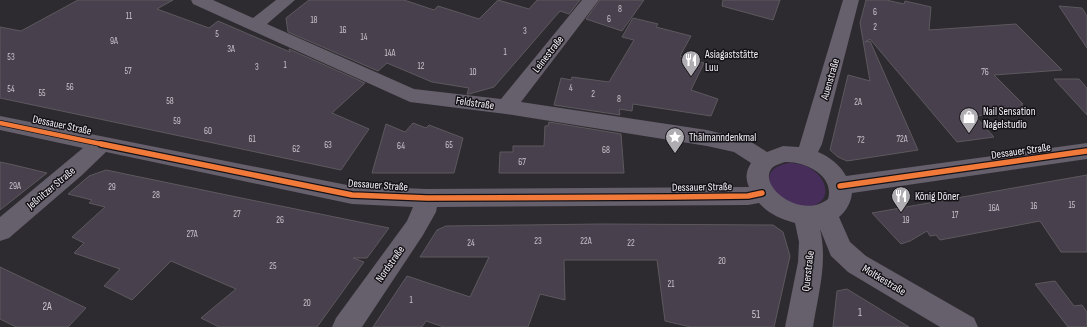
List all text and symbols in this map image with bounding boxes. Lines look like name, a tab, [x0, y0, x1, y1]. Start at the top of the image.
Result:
house number: 8	[618, 4, 622, 15]
house number: 6	[873, 7, 877, 18]
house number: 11	[126, 11, 133, 22]
house number: 6	[607, 14, 611, 25]
house number: 18	[310, 15, 318, 26]
house number: 2	[873, 22, 877, 33]
house number: 16	[339, 25, 347, 36]
house number: 3	[523, 26, 527, 37]
house number: 5	[215, 29, 219, 40]
house number: 14	[361, 32, 368, 43]
street label: Leinestraße	[530, 33, 566, 75]
house number: 9A	[110, 36, 118, 47]
house number: 3A	[227, 44, 235, 55]
house number: 1	[503, 47, 507, 58]
house number: 14A	[385, 48, 396, 59]
place label: Asiagaststätte Luu	[704, 48, 758, 74]
restaurant icon: Asiagaststätte Luu	[680, 49, 702, 77]
house number: 53	[7, 52, 15, 63]
street label: Auenstraße	[818, 57, 842, 102]
house number: 1	[283, 60, 287, 71]
house number: 12	[418, 61, 425, 72]
house number: 3	[255, 62, 259, 73]
house number: 57	[124, 66, 132, 77]
house number: 10	[469, 67, 477, 78]
house number: 76	[981, 67, 989, 78]
house number: 56	[66, 82, 74, 93]
house number: 4	[569, 83, 573, 94]
house number: 54	[7, 84, 15, 95]
house number: 55	[38, 88, 46, 99]
house number: 2	[591, 89, 595, 100]
street label: Feldstraße	[455, 94, 495, 112]
house number: 8	[617, 94, 621, 105]
house number: 58	[166, 96, 174, 107]
house number: 2A	[854, 97, 862, 108]
place label: Nail Sensation Nagelstudio	[983, 105, 1036, 131]
shop icon: Nail Sensation Nagelstudio	[958, 106, 980, 134]
street label: Dessauer Straße	[31, 112, 93, 138]
house number: 59	[173, 116, 181, 127]
house number: 60	[204, 126, 212, 137]
place icon: Thälmanndenkmal	[664, 126, 686, 154]
place label: Thälmanndenkmal	[689, 131, 756, 144]
house number: 61	[248, 134, 256, 145]
house number: 72A	[896, 134, 908, 145]
house number: 72	[857, 135, 865, 146]
house number: 63	[324, 140, 332, 151]
house number: 65	[445, 140, 453, 151]
street label: Dessauer Straße	[990, 140, 1052, 162]
house number: 64	[397, 141, 405, 152]
house number: 62	[292, 144, 300, 155]
house number: 68	[602, 145, 610, 156]
house number: 67	[518, 157, 526, 168]
street label: Jeßnitzer Straße	[23, 164, 78, 213]
street label: Dessauer Straße	[348, 176, 408, 194]
street label: Dessauer Straße	[672, 180, 732, 194]
house number: 29A	[9, 181, 21, 192]
house number: 29	[108, 182, 116, 193]
restaurant icon: König Döner	[890, 185, 912, 213]
house number: 28	[152, 190, 160, 201]
place label: König Döner	[915, 190, 960, 203]
house number: 15	[1069, 200, 1076, 211]
house number: 16	[1030, 201, 1038, 212]
house number: 16A	[989, 203, 1000, 214]
house number: 27	[233, 209, 241, 220]
house number: 17	[952, 210, 959, 221]
house number: 26	[276, 215, 284, 226]
house number: 19	[902, 215, 910, 226]
house number: 27A	[186, 229, 198, 240]
house number: 23	[534, 236, 542, 247]
house number: 22A	[580, 236, 592, 247]
house number: 24	[467, 238, 475, 249]
house number: 22	[627, 238, 635, 249]
street label: Nordstraße	[373, 243, 407, 285]
street label: Querstraße	[799, 250, 817, 292]
house number: 20	[718, 256, 726, 267]
house number: 25	[269, 261, 277, 272]
street label: Moltkestraße	[860, 262, 908, 298]
house number: 21	[668, 279, 675, 290]
house number: 1	[409, 295, 413, 306]
house number: 20	[303, 298, 311, 309]
house number: 2A	[42, 300, 52, 313]
house number: 1	[858, 306, 862, 319]
house number: 51	[752, 308, 760, 321]

